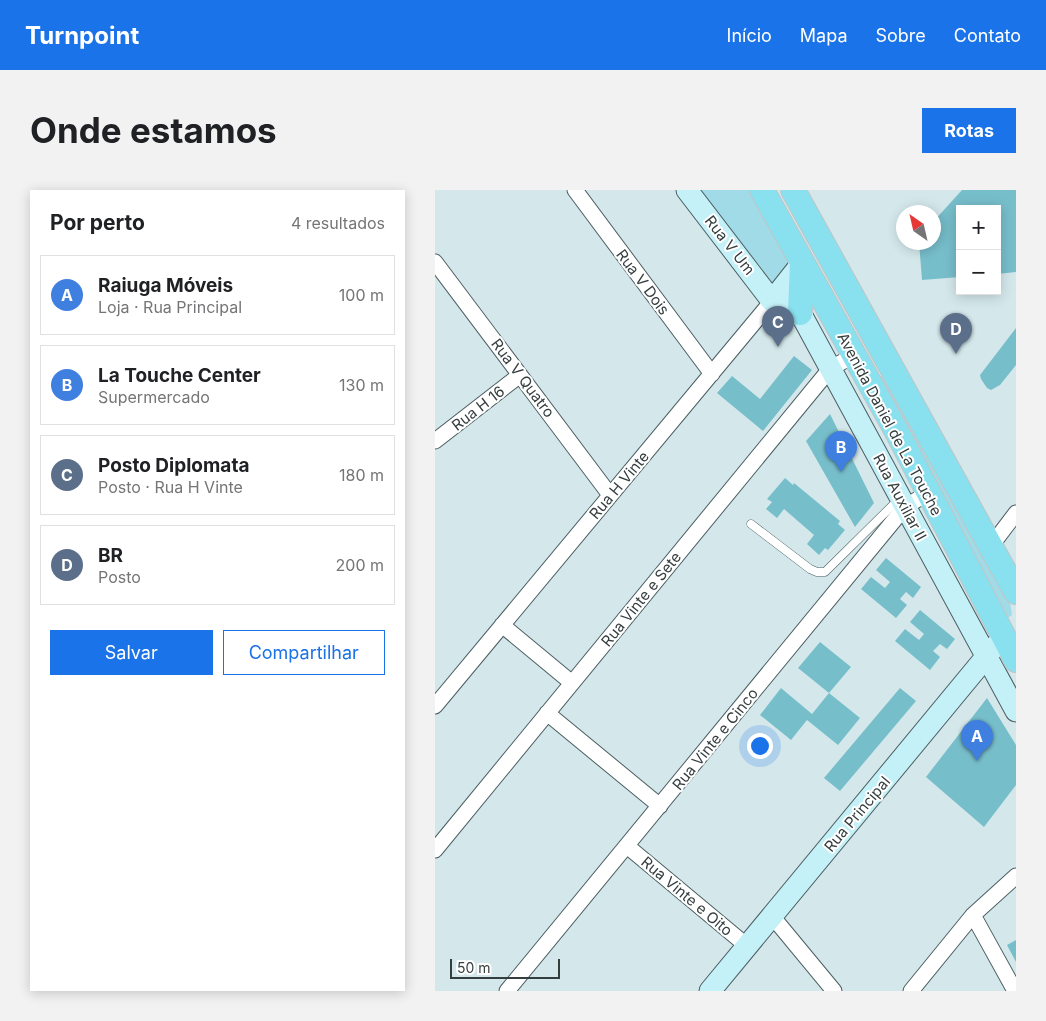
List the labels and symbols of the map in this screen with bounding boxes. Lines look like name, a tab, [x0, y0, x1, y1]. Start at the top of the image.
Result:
north arrow	[896, 205, 941, 250]
street label: Rua V Um	[701, 212, 759, 278]
street label: Rua V Dois	[612, 245, 674, 319]
pin: C	[762, 306, 794, 347]
pin: D	[940, 313, 972, 354]
street label: Avenida Daniel de La Touche	[834, 329, 946, 519]
street label: Rua V Quatro	[487, 335, 559, 421]
street label: Rua H 16	[448, 381, 508, 435]
pin: B	[825, 431, 857, 472]
street label: Rua H Vinte	[585, 447, 653, 523]
street label: Rua Auxiliar II	[869, 450, 931, 544]
street label: Rua Vinte e Sete	[597, 548, 685, 650]
street label: Rua Vinte e Cinco	[668, 684, 762, 794]
pin: A	[961, 720, 993, 761]
your location	[747, 733, 773, 759]
street label: Rua Principal	[820, 772, 894, 856]
street label: Rua Vinte e Oito	[637, 852, 737, 940]
scale bar	[450, 956, 560, 979]

